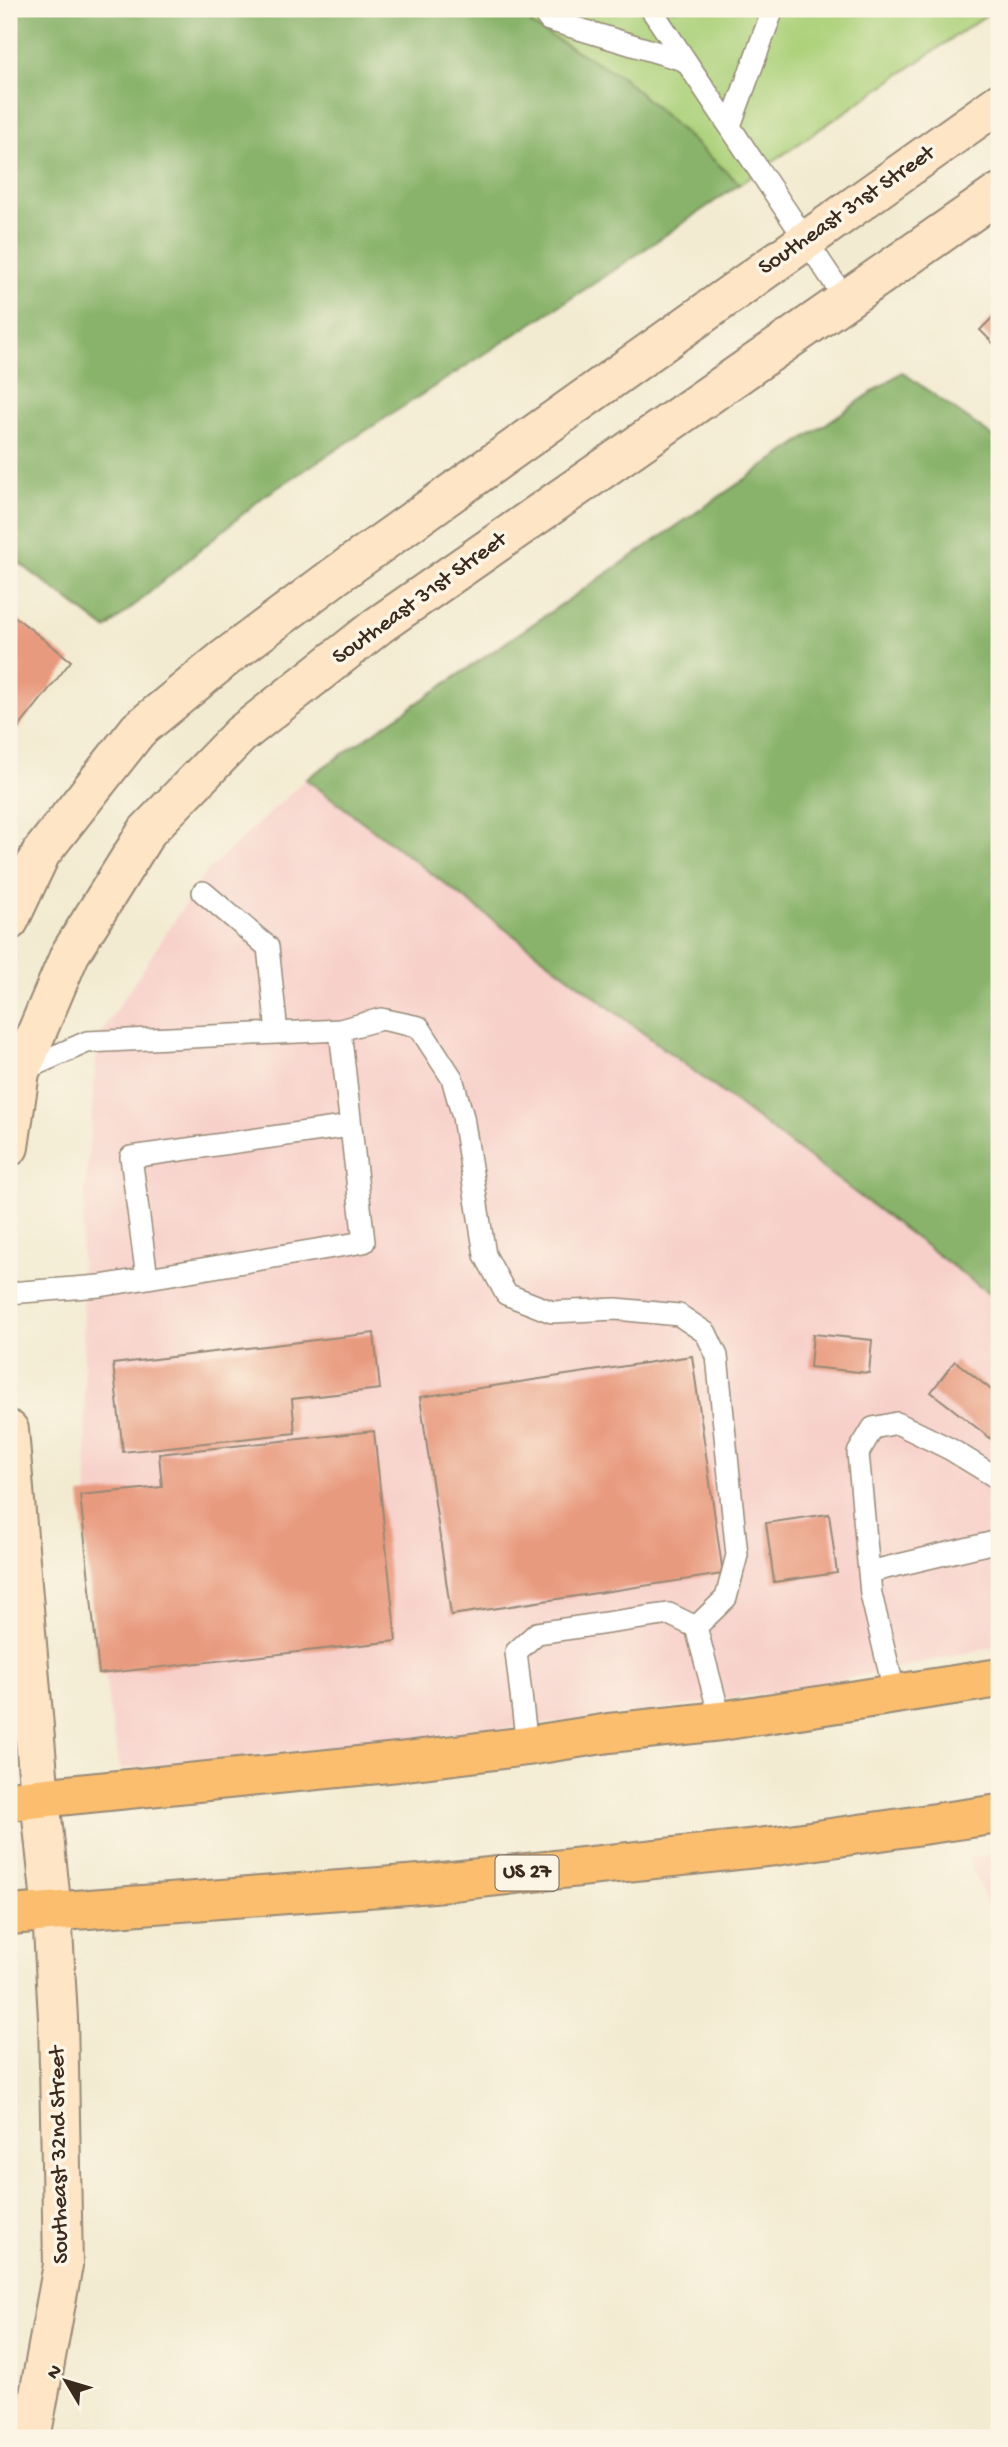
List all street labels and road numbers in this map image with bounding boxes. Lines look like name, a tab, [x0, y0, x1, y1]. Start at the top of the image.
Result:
street label: Southeast 31st Street	[754, 139, 942, 282]
street label: Southeast 31st Street	[328, 526, 514, 671]
road number: US 27	[496, 1856, 558, 1890]
street label: Southeast 32nd Street	[45, 2044, 75, 2264]

